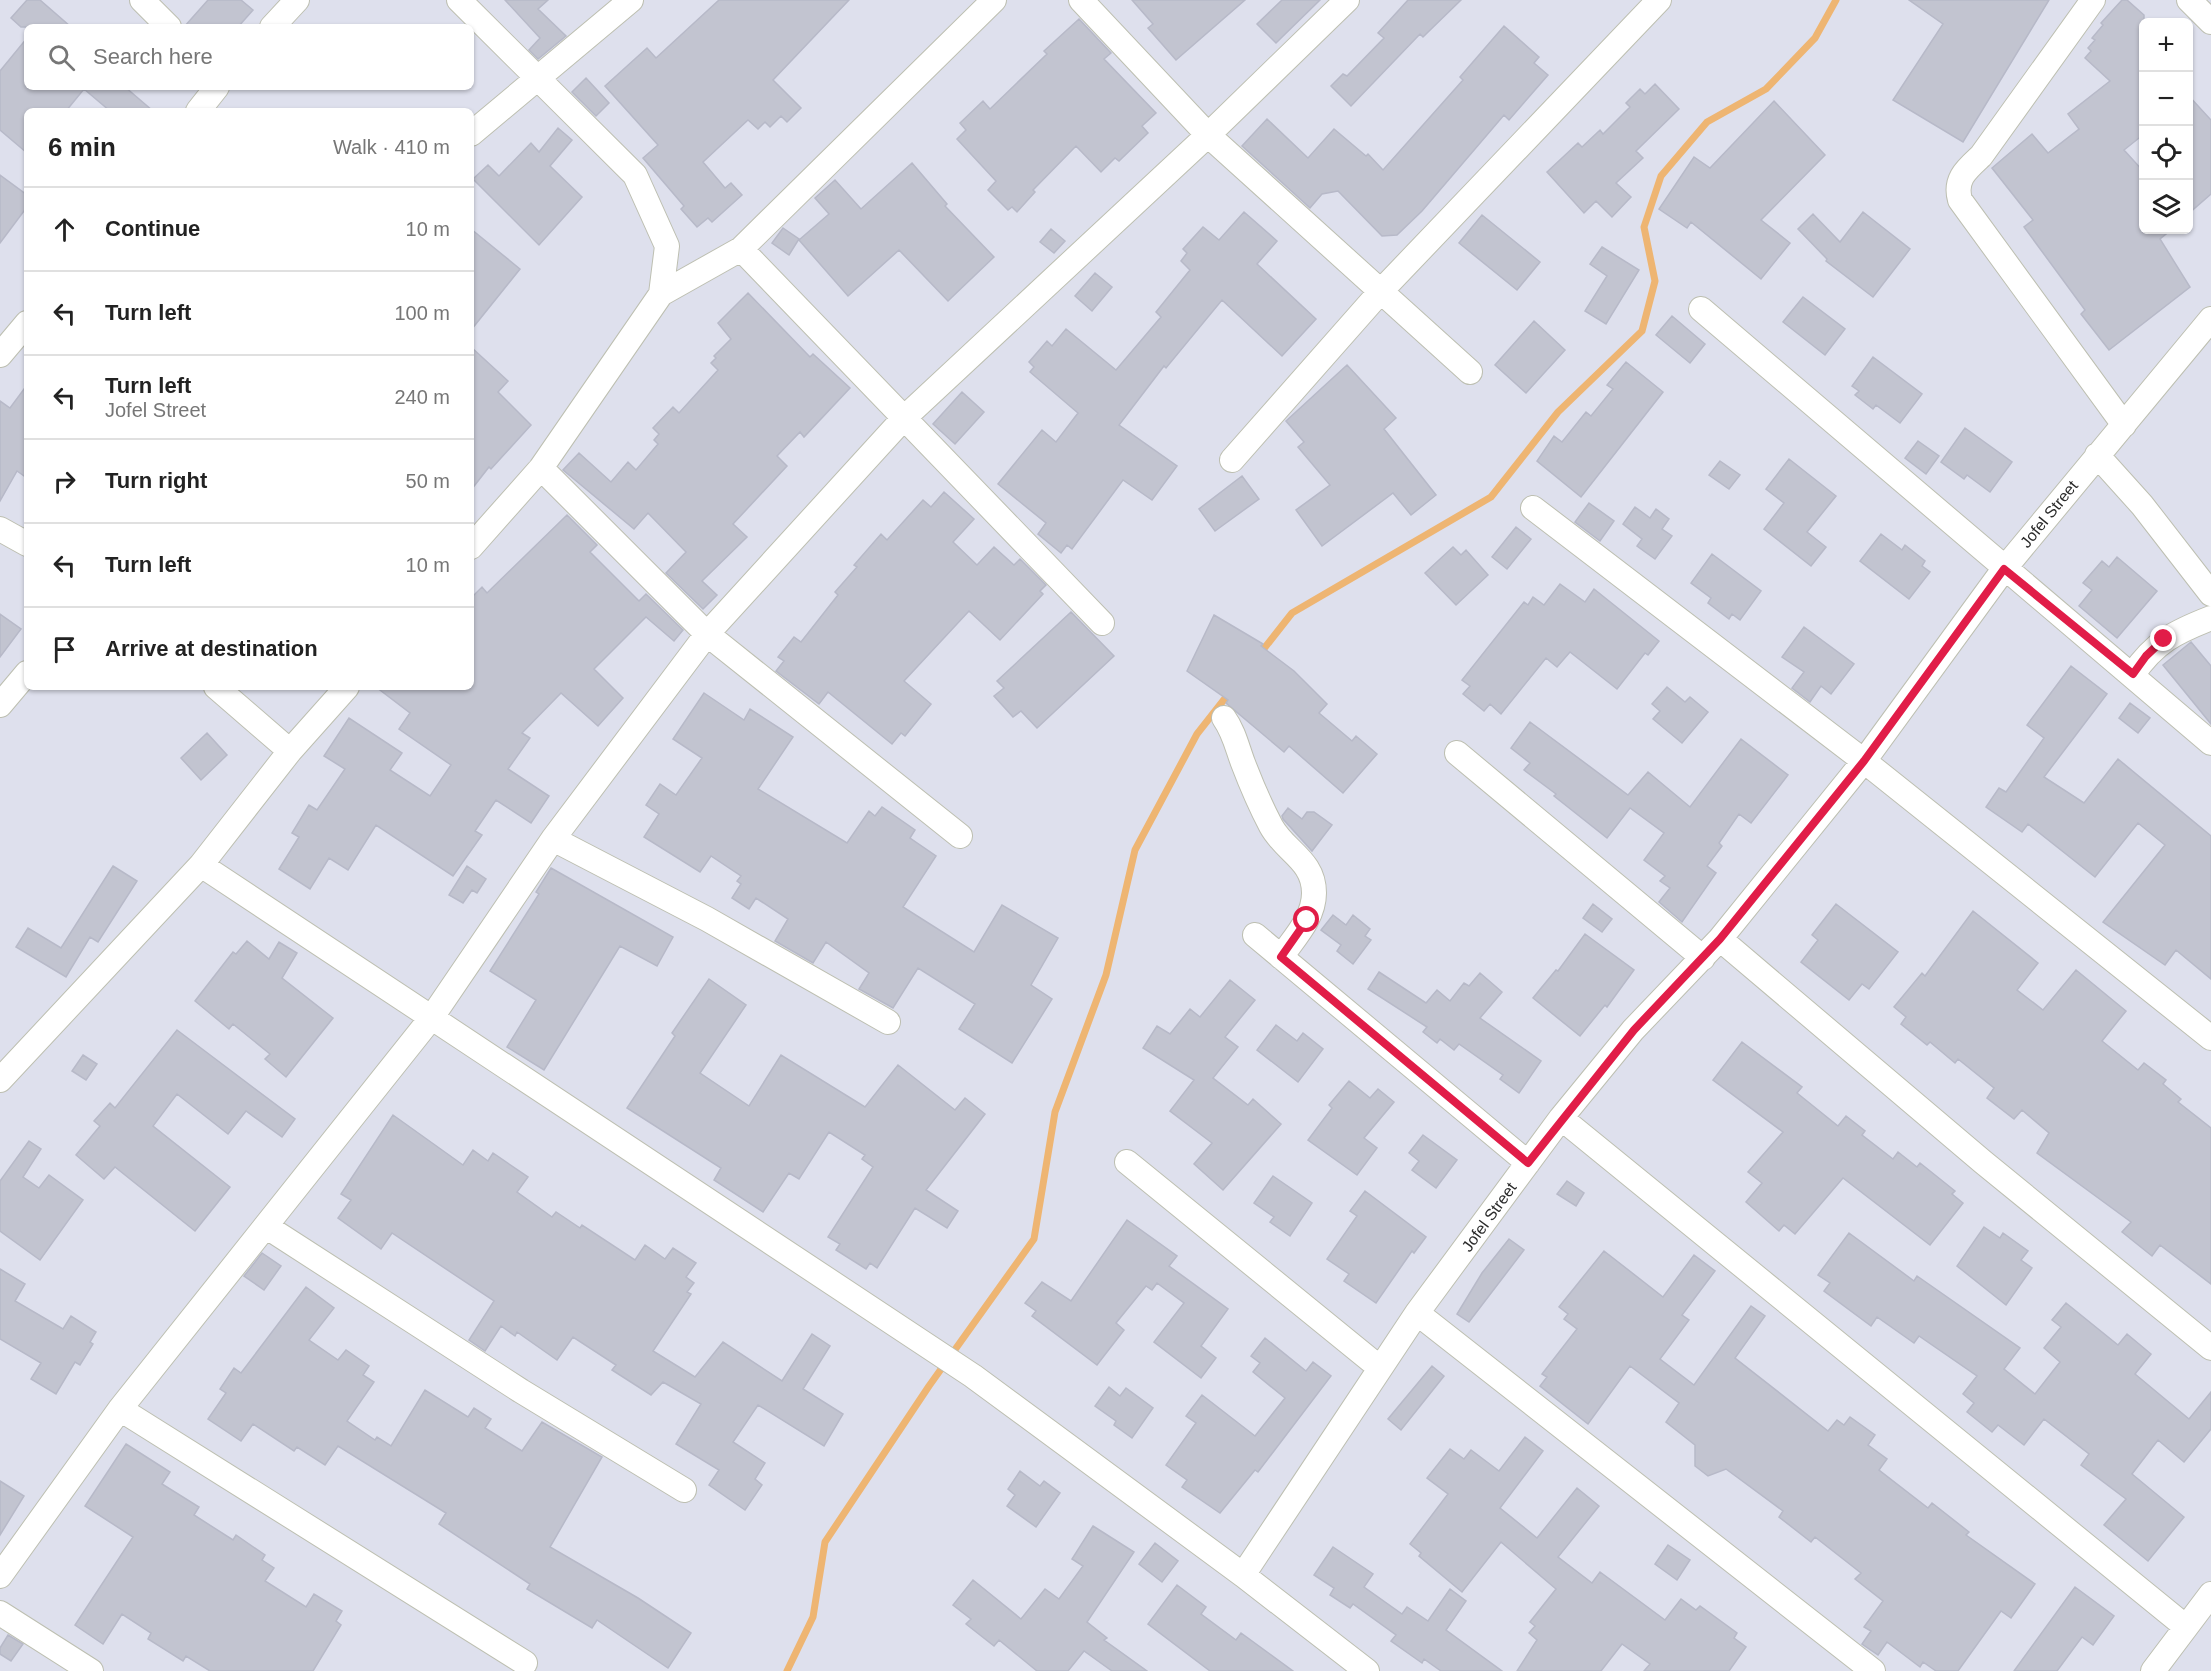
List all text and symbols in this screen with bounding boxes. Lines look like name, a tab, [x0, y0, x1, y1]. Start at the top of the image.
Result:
map controls	[2139, 18, 2193, 234]
button: +	[2139, 18, 2193, 72]
search box	[24, 24, 474, 90]
icon: search	[45, 41, 78, 74]
text: Search here	[93, 44, 213, 69]
button: −	[2139, 72, 2193, 126]
button: locate	[2139, 126, 2193, 180]
text: 6 min	[48, 132, 116, 162]
text: Walk · 410 m	[333, 136, 450, 158]
button: layers	[2139, 180, 2193, 234]
icon: ahead	[48, 213, 81, 246]
text: Continue	[105, 216, 200, 241]
text: 10 m	[406, 218, 450, 240]
icon: left	[48, 297, 81, 330]
text: Turn left	[105, 300, 191, 325]
text: 100 m	[394, 302, 450, 324]
text: Turn left	[105, 373, 191, 398]
icon: left	[48, 381, 81, 414]
text: 240 m	[394, 386, 450, 408]
text: Jofel Street	[105, 399, 206, 421]
icon: right	[48, 465, 81, 498]
text: Turn right	[105, 468, 207, 493]
text: 50 m	[406, 470, 450, 492]
street label: Jofel Street	[2017, 477, 2081, 551]
icon: left	[48, 549, 81, 582]
text: Turn left	[105, 552, 191, 577]
text: 10 m	[406, 554, 450, 576]
route end	[2150, 625, 2176, 651]
icon: arrive	[48, 633, 81, 666]
text: Arrive at destination	[105, 636, 318, 661]
route start	[1293, 906, 1319, 932]
street label: Jofel Street	[1458, 1179, 1520, 1255]

